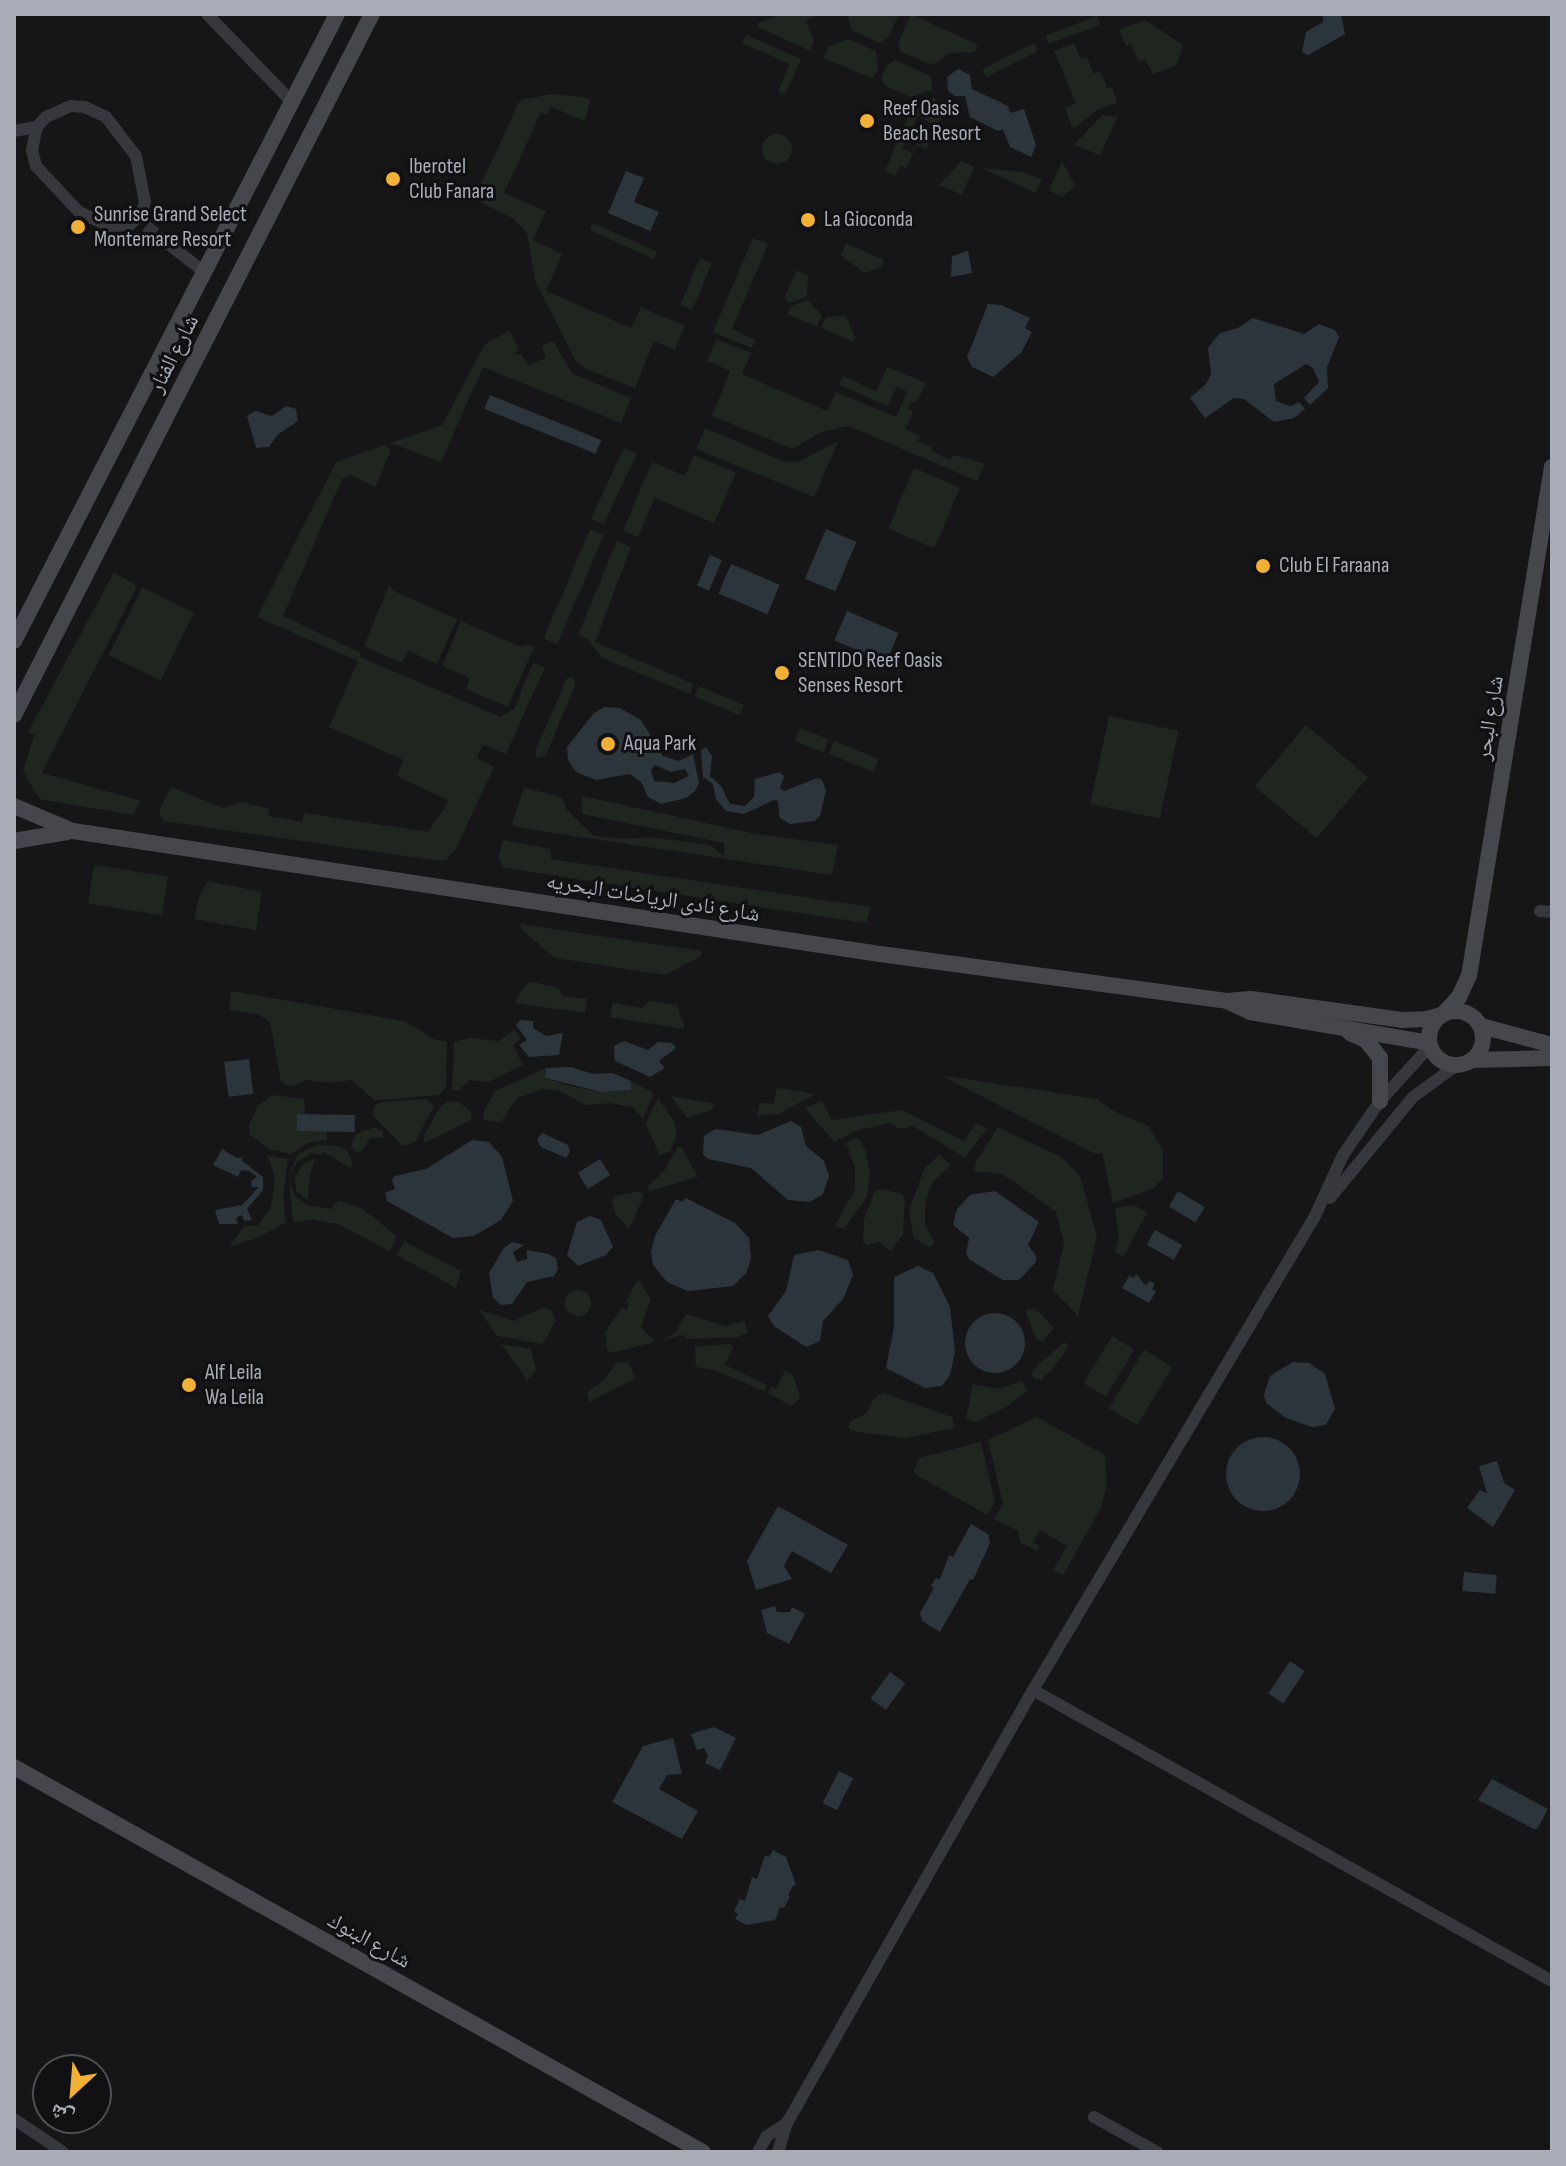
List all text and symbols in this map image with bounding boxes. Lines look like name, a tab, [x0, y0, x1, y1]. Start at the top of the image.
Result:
place label: Reef Oasis Beach Resort	[883, 95, 981, 146]
marker: Reef Oasis Beach Resort	[858, 112, 876, 130]
place label: Iberotel Club Fanara	[409, 153, 494, 204]
marker: Iberotel Club Fanara	[384, 170, 402, 188]
place label: Sunrise Grand Select Montemare Resort	[94, 201, 247, 252]
place label: La Gioconda	[824, 207, 913, 233]
marker: La Gioconda	[799, 211, 817, 229]
marker: Sunrise Grand Select Montemare Resort	[69, 218, 87, 236]
street label: شارع الفنار	[143, 310, 205, 398]
place label: Club El Faraana	[1279, 553, 1389, 579]
marker: Club El Faraana	[1254, 557, 1272, 575]
place label: SENTIDO Reef Oasis Senses Resort	[798, 647, 943, 698]
marker: SENTIDO Reef Oasis Senses Resort	[773, 664, 791, 682]
street label: شارع البحر	[1470, 674, 1510, 762]
place label: Aqua Park	[624, 731, 696, 757]
marker: Aqua Park	[599, 735, 617, 753]
street label: شارع نادى الرياضات البحريه	[544, 868, 762, 928]
place label: Alf Leila Wa Leila	[205, 1359, 264, 1410]
marker: Alf Leila Wa Leila	[180, 1376, 198, 1394]
street label: شارع البنوك	[323, 1907, 415, 1975]
north arrow	[32, 2054, 112, 2134]
text: ش	[46, 2097, 79, 2131]

